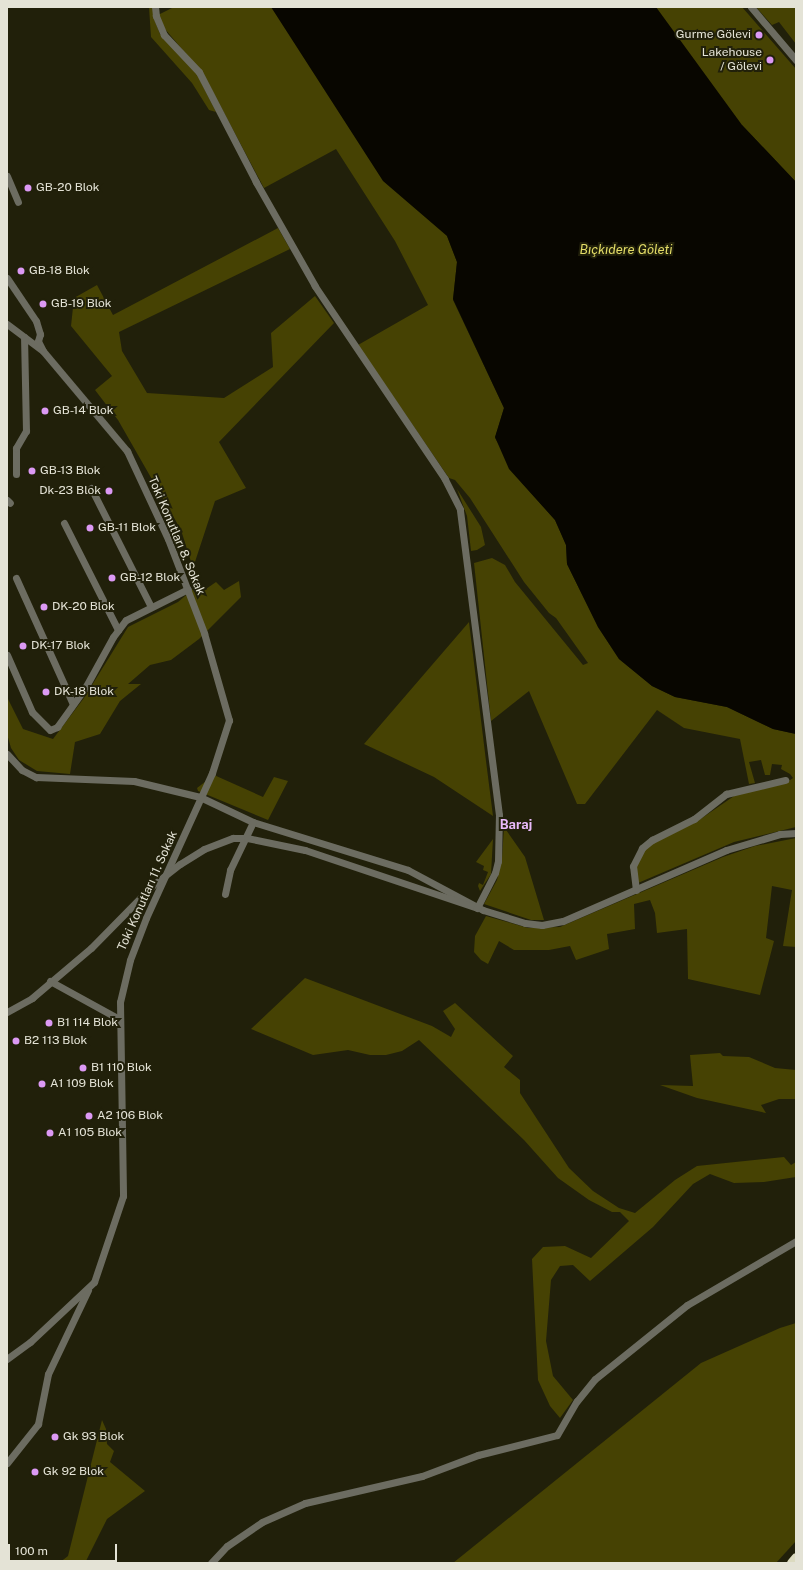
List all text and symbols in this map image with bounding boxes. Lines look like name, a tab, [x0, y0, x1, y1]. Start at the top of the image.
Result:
place label: Gurme Gölevi	[676, 28, 751, 42]
marker: Gurme Gölevi	[754, 30, 764, 40]
place label: Lakehouse / Gölevi	[702, 46, 762, 74]
marker: Lakehouse / Gölevi	[765, 55, 775, 65]
place label: GB-20 Blok	[36, 181, 100, 195]
marker: GB-20 Blok	[23, 183, 33, 193]
water label: Bıçkıdere Göleti	[580, 242, 672, 258]
place label: GB-18 Blok	[29, 264, 90, 278]
marker: GB-18 Blok	[16, 266, 26, 276]
place label: GB-19 Blok	[51, 297, 112, 311]
marker: GB-19 Blok	[38, 299, 48, 309]
place label: GB-14 Blok	[53, 404, 114, 418]
marker: GB-14 Blok	[40, 406, 50, 416]
place label: GB-13 Blok	[40, 464, 101, 478]
marker: GB-13 Blok	[27, 466, 37, 476]
street label: Toki Konutları 8. Sokak	[144, 474, 208, 598]
place label: Dk-23 Blok	[39, 484, 101, 498]
marker: Dk-23 Blok	[104, 486, 114, 496]
place label: GB-11 Blok	[98, 521, 156, 535]
marker: GB-11 Blok	[85, 523, 95, 533]
place label: GB-12 Blok	[120, 571, 180, 585]
marker: GB-12 Blok	[107, 573, 117, 583]
place label: DK-20 Blok	[52, 600, 115, 614]
marker: DK-20 Blok	[39, 602, 49, 612]
place label: DK-17 Blok	[31, 639, 90, 653]
marker: DK-17 Blok	[18, 641, 28, 651]
place label: DK-18 Blok	[54, 685, 114, 699]
marker: DK-18 Blok	[41, 687, 51, 697]
district label: Baraj	[500, 817, 532, 833]
street label: Toki Konutları 11. Sokak	[115, 829, 181, 953]
place label: B1 114 Blok	[57, 1016, 118, 1030]
marker: B1 114 Blok	[44, 1018, 54, 1028]
place label: B2 113 Blok	[24, 1034, 87, 1048]
marker: B2 113 Blok	[11, 1036, 21, 1046]
place label: B1 110 Blok	[91, 1061, 152, 1075]
marker: B1 110 Blok	[78, 1063, 88, 1073]
place label: A1 109 Blok	[50, 1077, 114, 1091]
marker: A1 109 Blok	[37, 1079, 47, 1089]
place label: A2 106 Blok	[97, 1109, 163, 1123]
marker: A2 106 Blok	[84, 1111, 94, 1121]
place label: A1 105 Blok	[58, 1126, 122, 1140]
marker: A1 105 Blok	[45, 1128, 55, 1138]
place label: Gk 93 Blok	[63, 1430, 124, 1444]
marker: Gk 93 Blok	[50, 1432, 60, 1442]
place label: Gk 92 Blok	[43, 1465, 104, 1479]
marker: Gk 92 Blok	[30, 1467, 40, 1477]
scale bar	[10, 1536, 119, 1562]
text: 100 m	[15, 1544, 48, 1558]

